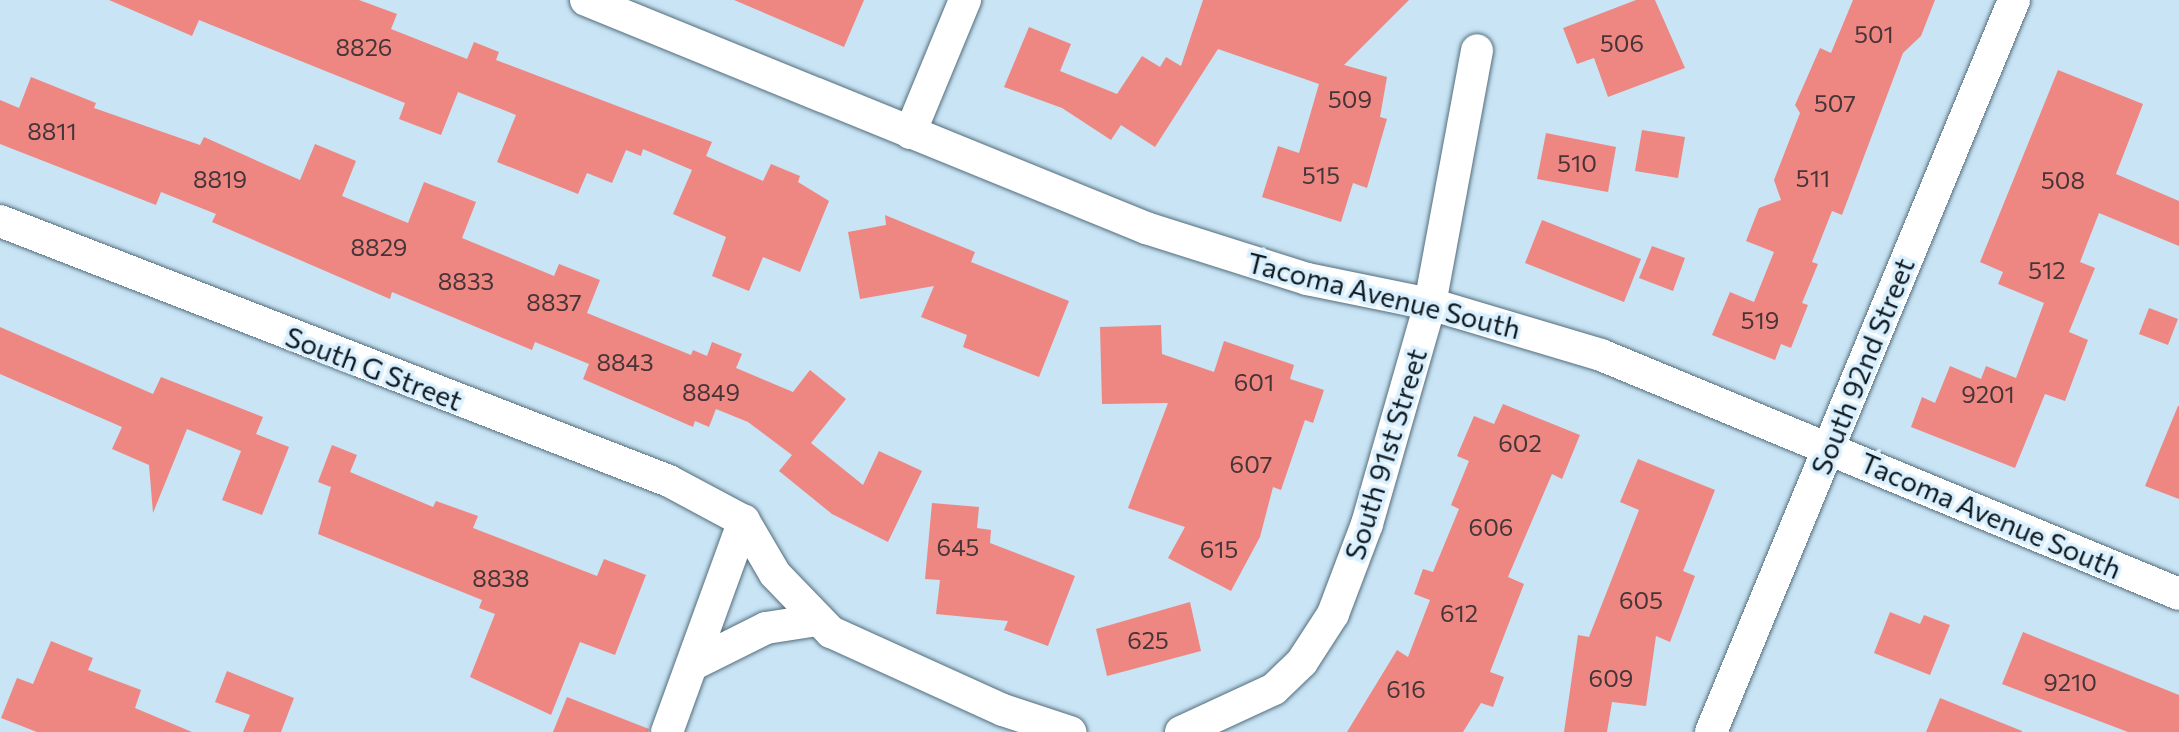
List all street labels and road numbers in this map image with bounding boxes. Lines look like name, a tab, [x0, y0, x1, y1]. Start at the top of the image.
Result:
street label: Tacoma Avenue South	[1244, 245, 1524, 345]
street label: South 92nd Street	[1803, 253, 1921, 479]
street label: South G Street	[281, 319, 467, 417]
street label: South 91st Street	[1337, 344, 1433, 564]
street label: Tacoma Avenue South	[1855, 445, 2127, 585]

